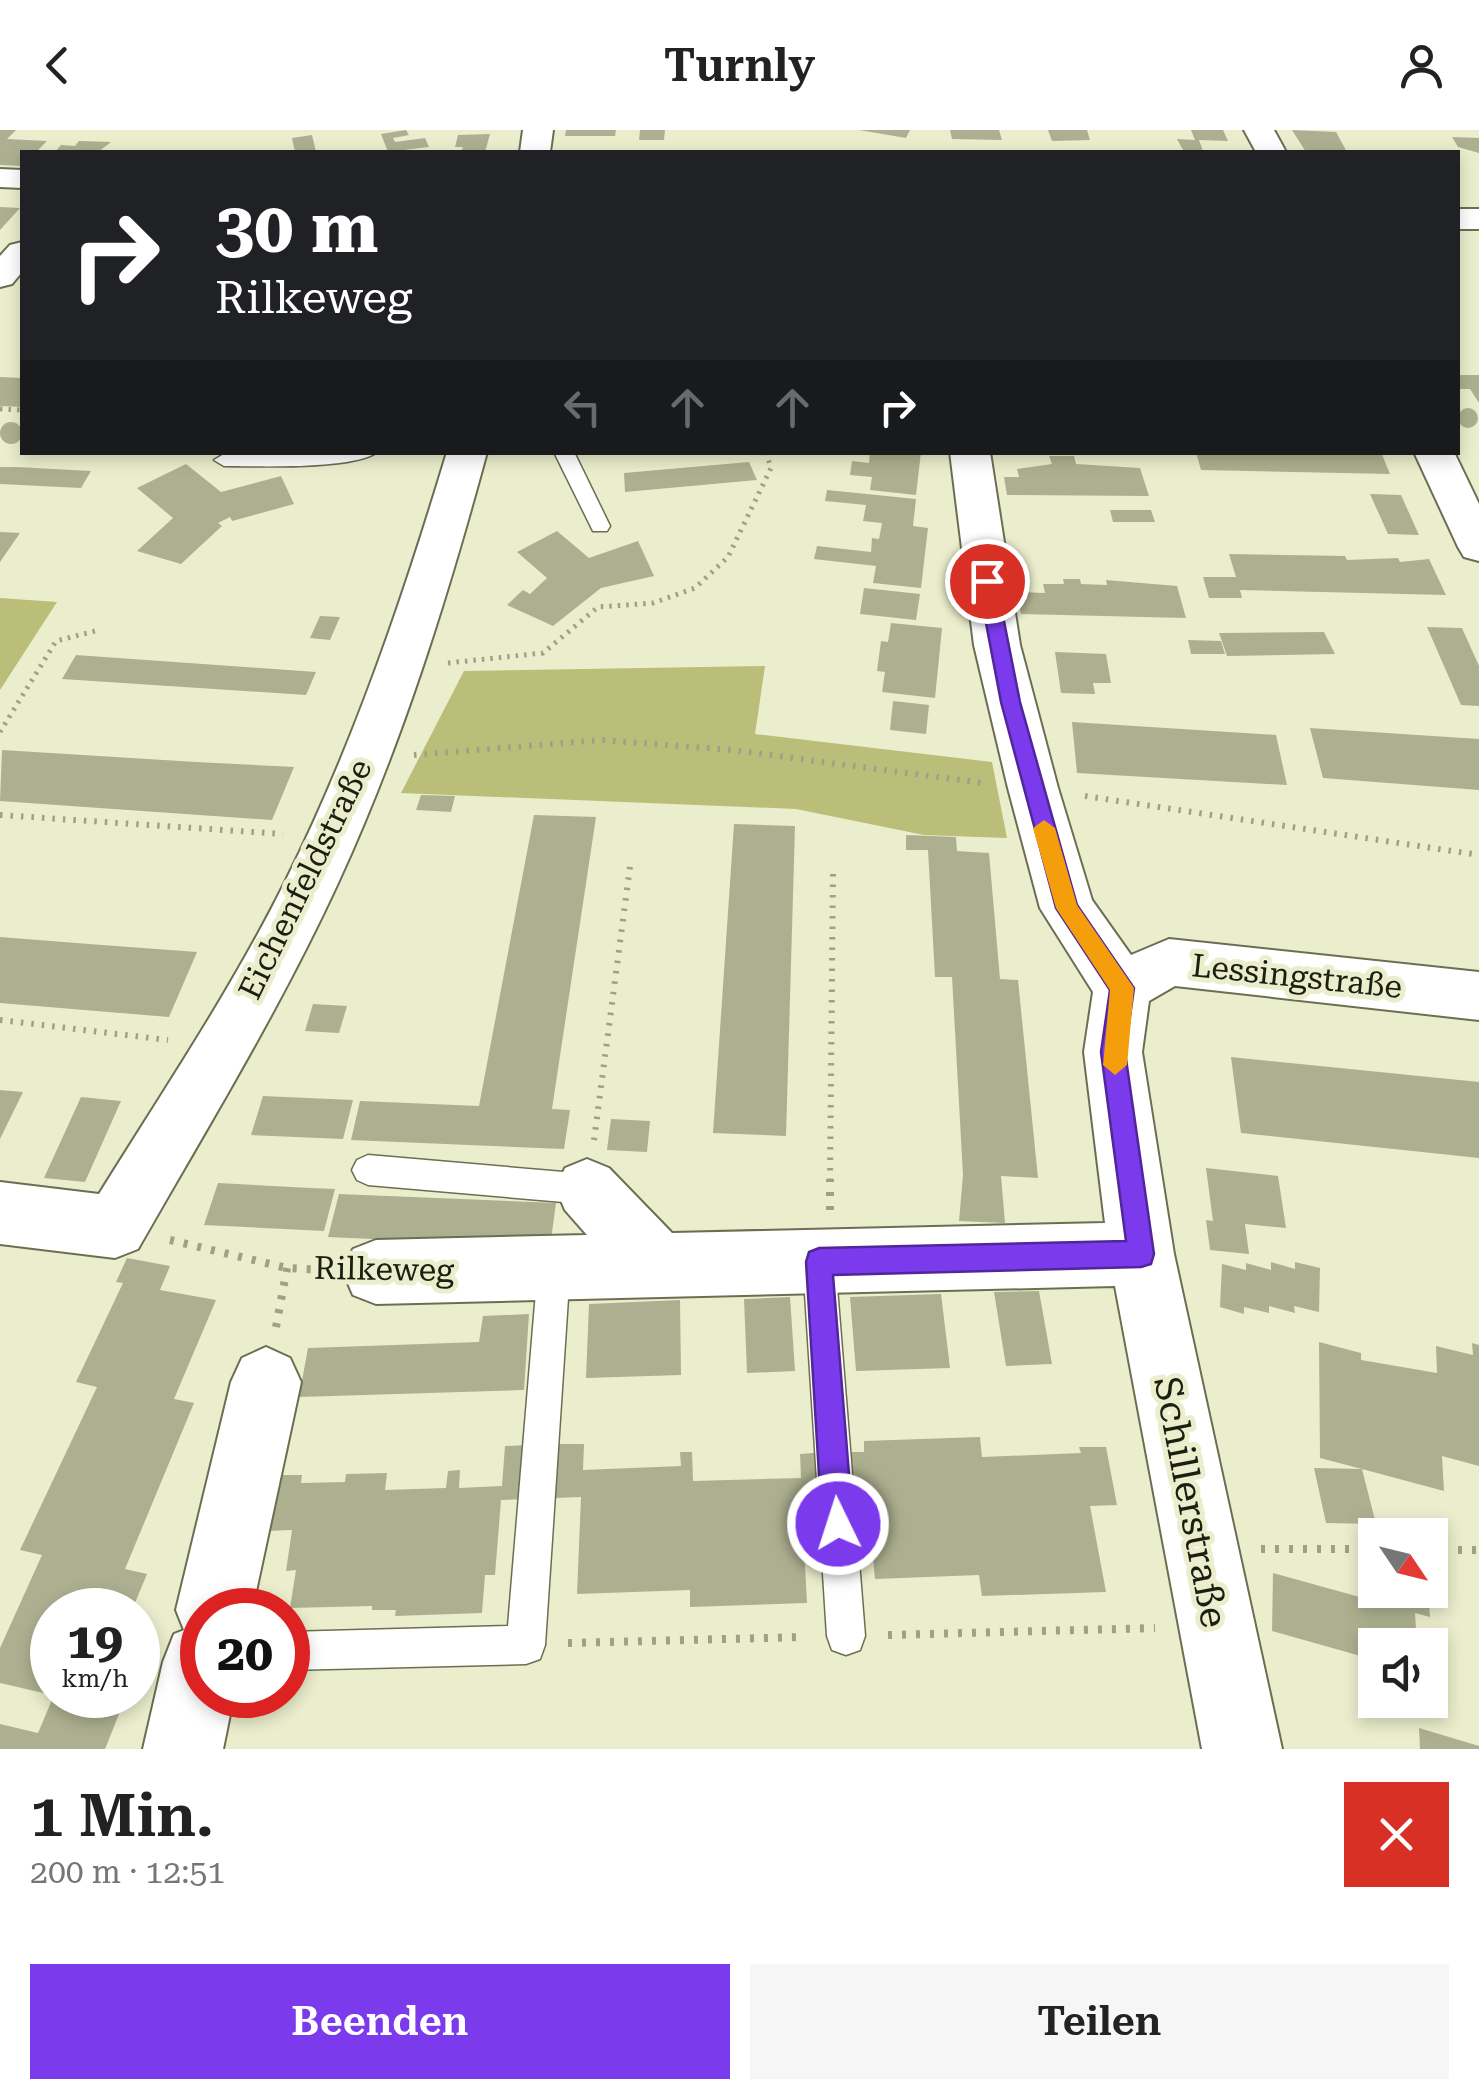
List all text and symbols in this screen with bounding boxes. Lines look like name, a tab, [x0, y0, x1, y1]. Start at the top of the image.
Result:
icon: back	[30, 38, 85, 93]
icon: person	[1394, 38, 1449, 93]
text: Turnly	[664, 39, 815, 92]
text: 30 m	[215, 187, 379, 269]
icon: right	[50, 190, 180, 320]
text: Rilkeweg	[215, 271, 412, 324]
icon: left	[555, 380, 610, 435]
icon: ahead	[660, 380, 715, 435]
icon: ahead	[765, 380, 820, 435]
icon: right	[870, 380, 925, 435]
pin	[945, 539, 1030, 624]
icon: arrive	[960, 554, 1015, 609]
street label: Eichenfeldstraße	[230, 753, 380, 1005]
street label: Lessingstraße	[1190, 946, 1404, 1006]
street label: Rilkeweg	[314, 1249, 455, 1289]
street label: Schillerstraße	[1145, 1373, 1237, 1631]
position arrow	[786, 1472, 890, 1576]
north arrow	[1358, 1518, 1448, 1608]
map controls	[1358, 1518, 1448, 1718]
speed limit sign: 20	[180, 1588, 310, 1718]
text: 19	[67, 1612, 123, 1670]
button: sound	[1358, 1628, 1448, 1718]
text: km/h	[62, 1664, 128, 1693]
text: 1 Min.	[30, 1780, 214, 1851]
button: close	[1344, 1782, 1449, 1887]
text: 200 m · 12:51	[30, 1853, 225, 1891]
button: Beenden	[30, 1964, 730, 2079]
button: Teilen	[750, 1964, 1449, 2079]

